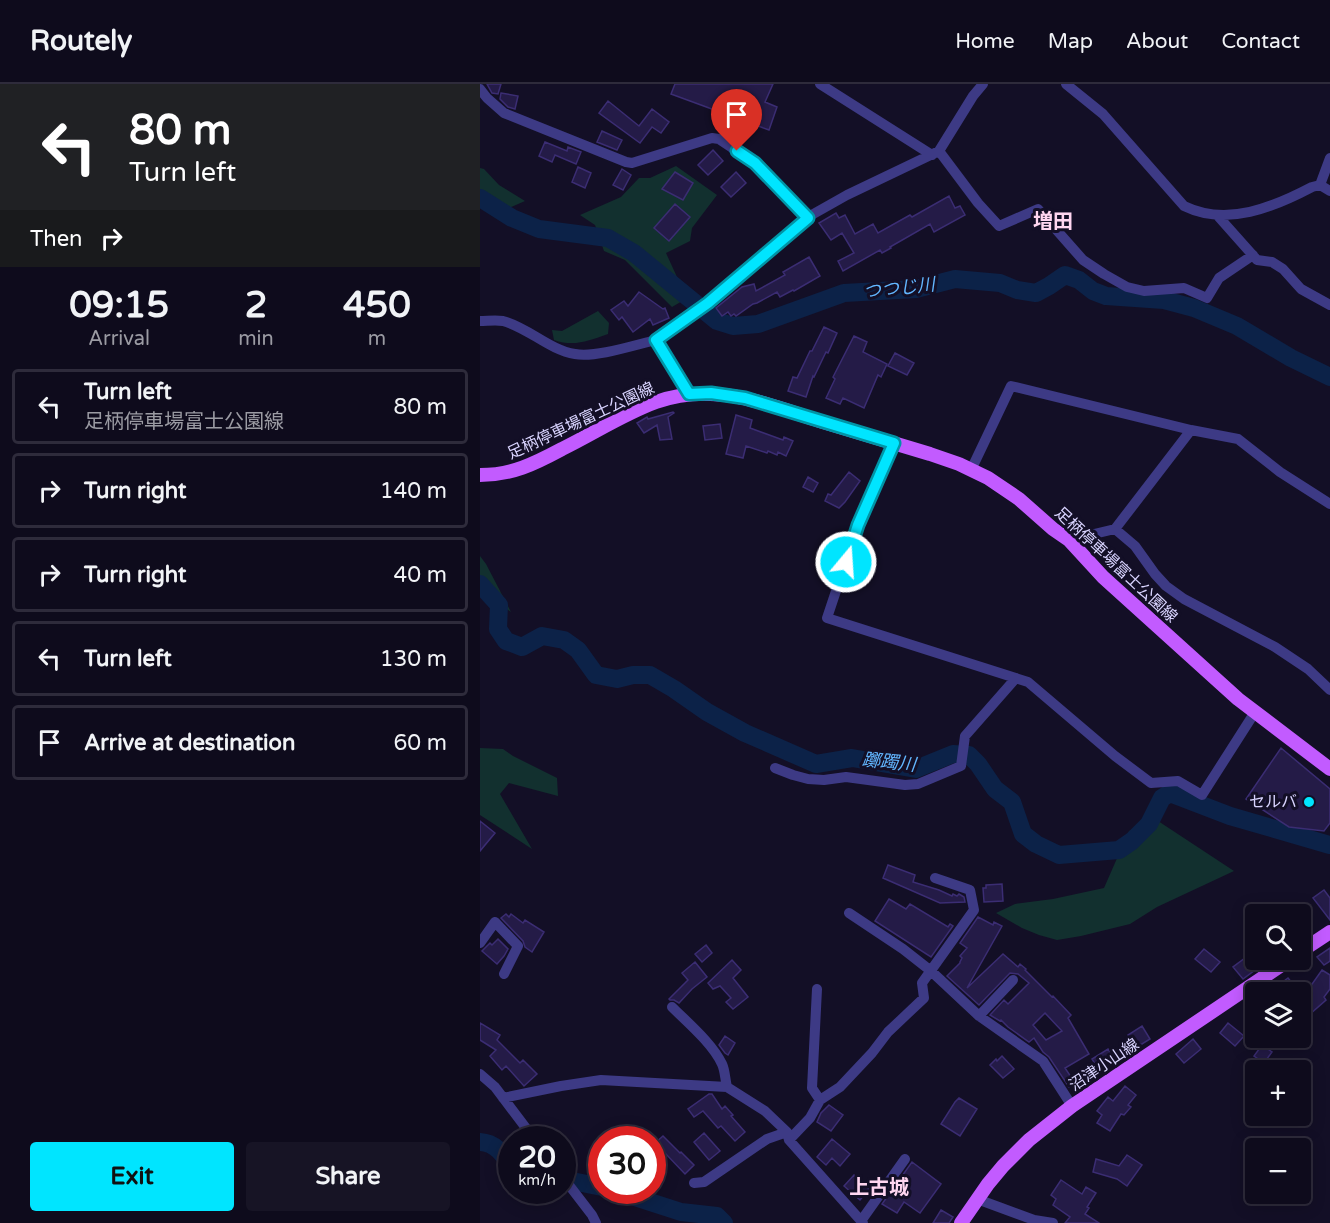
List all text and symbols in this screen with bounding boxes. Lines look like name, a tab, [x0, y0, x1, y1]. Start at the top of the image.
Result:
text: Routely	[30, 24, 132, 58]
text: Home	[955, 29, 1015, 54]
text: Map	[1048, 29, 1093, 54]
text: About	[1126, 29, 1188, 54]
text: Contact	[1221, 29, 1300, 54]
pin	[711, 89, 762, 151]
icon: arrive	[720, 98, 753, 131]
text: 80 m	[129, 105, 231, 156]
icon: left	[30, 108, 108, 186]
text: Turn left	[129, 156, 236, 189]
district label: 増田	[1033, 210, 1073, 234]
icon: right	[95, 222, 128, 255]
text: Then	[30, 226, 83, 252]
water label: つつじ川	[862, 273, 938, 303]
text: 09:15	[69, 284, 169, 327]
text: 2	[245, 284, 267, 327]
text: 450	[343, 284, 411, 327]
text: Arrival	[88, 327, 150, 351]
text: min	[238, 327, 274, 351]
text: m	[368, 327, 386, 351]
street label: 足柄停車場富士公園線	[504, 378, 658, 464]
text: Turn left	[84, 379, 172, 405]
icon: left	[33, 390, 66, 423]
text: 80 m	[393, 394, 447, 420]
text: 足柄停車場富士公園線	[84, 410, 284, 434]
icon: right	[33, 474, 66, 507]
text: Turn right	[84, 478, 186, 504]
text: 140 m	[380, 478, 447, 504]
street label: 足柄停車場富士公園線	[1051, 503, 1181, 627]
position arrow	[814, 530, 878, 594]
icon: right	[33, 558, 66, 591]
text: Turn right	[84, 562, 186, 588]
text: 40 m	[393, 562, 447, 588]
icon: left	[33, 642, 66, 675]
text: Turn left	[84, 646, 172, 672]
text: 130 m	[380, 646, 447, 672]
icon: arrive	[33, 726, 66, 759]
text: Arrive at destination	[84, 730, 295, 756]
text: 60 m	[393, 730, 447, 756]
water label: 躑躅川	[861, 748, 919, 776]
place label: セルバ	[1249, 792, 1297, 812]
marker: セルバ	[1302, 795, 1316, 809]
map controls	[1245, 904, 1311, 1204]
button: search	[1245, 904, 1311, 970]
button: layers	[1245, 982, 1311, 1048]
street label: 沼津小山線	[1065, 1034, 1143, 1096]
button: +	[1245, 1060, 1311, 1126]
speed limit sign: 30	[588, 1126, 666, 1204]
button: −	[1245, 1138, 1311, 1204]
text: 20	[518, 1139, 556, 1176]
button: Exit	[30, 1142, 234, 1211]
button: Share	[246, 1142, 450, 1211]
text: km/h	[518, 1171, 556, 1189]
district label: 上古城	[849, 1176, 909, 1200]

